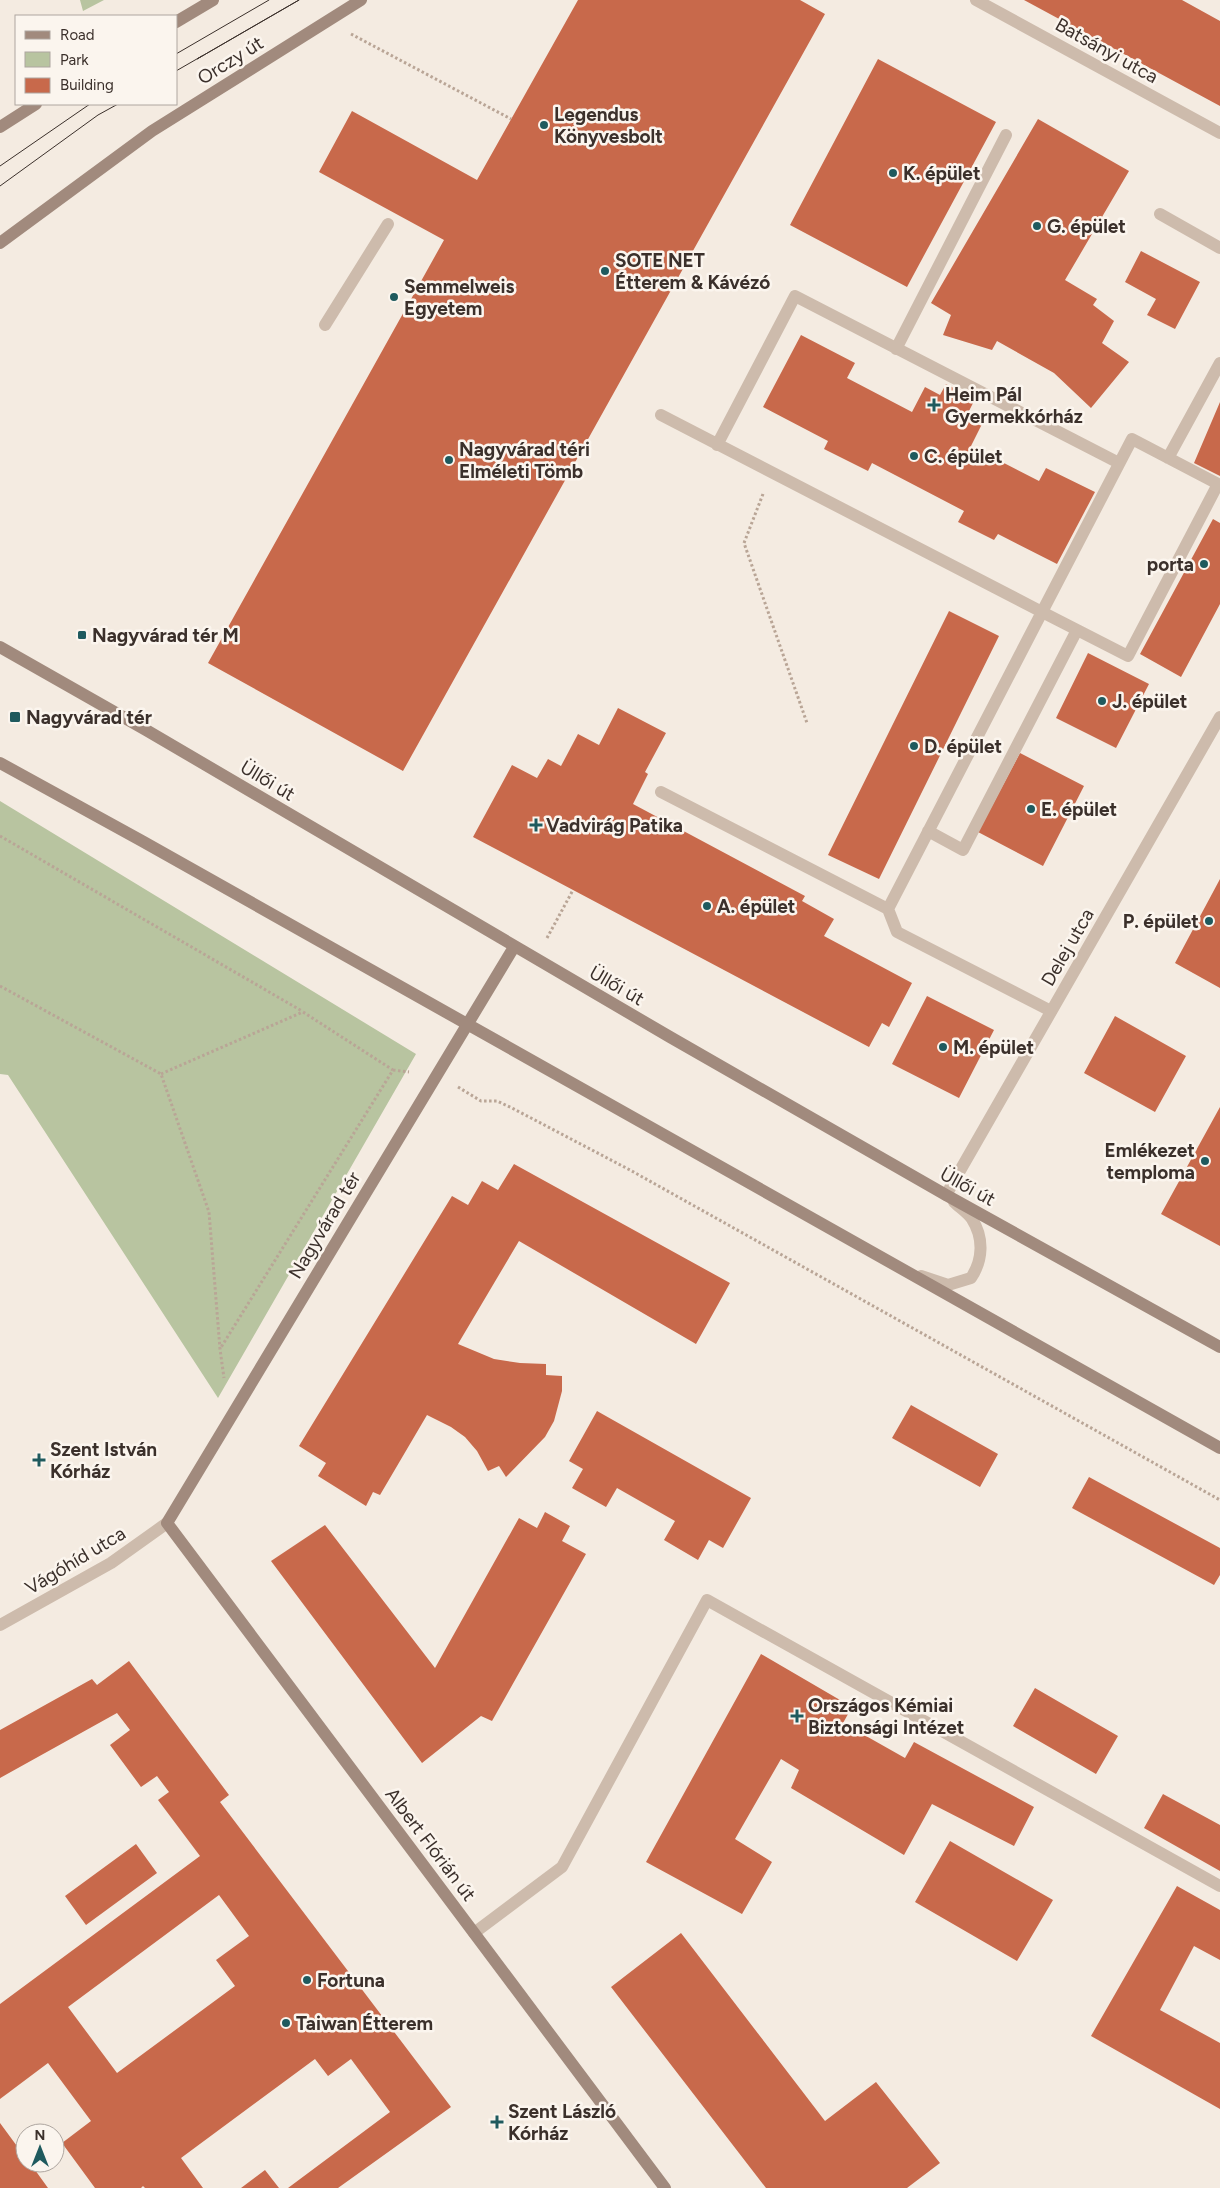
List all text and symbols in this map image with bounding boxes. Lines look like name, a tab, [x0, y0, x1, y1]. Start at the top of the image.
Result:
street label: Batsányi utca	[1051, 13, 1162, 88]
legend	[15, 15, 178, 105]
text: Road	[60, 26, 95, 44]
street label: Orczy út	[193, 31, 267, 90]
text: Park	[60, 51, 89, 69]
text: Building	[60, 76, 114, 94]
place label: Legendus Könyvesbolt	[554, 103, 663, 148]
marker: Legendus Könyvesbolt	[538, 119, 550, 131]
place label: K. épület	[903, 162, 981, 185]
marker: K. épület	[887, 167, 899, 179]
place label: G. épület	[1047, 215, 1126, 238]
marker: G. épület	[1031, 220, 1043, 232]
place label: SOTE NET Étterem & Kávézó	[615, 249, 770, 294]
marker: SOTE NET Étterem & Kávézó	[599, 265, 611, 277]
place label: Semmelweis Egyetem	[404, 275, 514, 320]
marker: Semmelweis Egyetem	[388, 291, 400, 303]
place label: Heim Pál Gyermekkórház	[945, 383, 1083, 428]
marker: Heim Pál Gyermekkórház	[927, 398, 941, 412]
place label: Nagyvárad téri Elméleti Tömb	[459, 438, 590, 483]
place label: C. épület	[924, 445, 1003, 468]
marker: C. épület	[908, 450, 920, 462]
marker: Nagyvárad téri Elméleti Tömb	[443, 454, 455, 466]
place label: porta	[1147, 553, 1194, 576]
marker: porta	[1198, 558, 1210, 570]
place label: Nagyvárad tér M	[92, 624, 239, 647]
marker: Nagyvárad tér M	[76, 629, 88, 641]
place label: J. épület	[1112, 690, 1188, 713]
marker: J. épület	[1096, 695, 1108, 707]
place label: Nagyvárad tér	[26, 706, 152, 729]
marker: Nagyvárad tér	[8, 710, 22, 724]
place label: D. épület	[924, 735, 1003, 758]
marker: D. épület	[908, 740, 920, 752]
street label: Üllői út	[236, 755, 299, 806]
place label: E. épület	[1041, 798, 1117, 821]
marker: E. épület	[1025, 803, 1037, 815]
place label: Vadvirág Patika	[546, 814, 683, 837]
marker: Vadvirág Patika	[530, 819, 542, 831]
place label: A. épület	[717, 895, 796, 918]
marker: A. épület	[701, 900, 713, 912]
street label: Delej utca	[1036, 904, 1099, 990]
place label: P. épület	[1123, 910, 1199, 933]
marker: P. épület	[1203, 915, 1215, 927]
street label: Üllői út	[585, 961, 648, 1010]
place label: M. épület	[953, 1036, 1035, 1059]
marker: M. épület	[937, 1041, 949, 1053]
place label: Emlékezet temploma	[1105, 1139, 1195, 1184]
marker: Emlékezet temploma	[1199, 1155, 1211, 1167]
street label: Üllői út	[936, 1162, 999, 1211]
street label: Nagyvárad tér	[283, 1167, 366, 1283]
place label: Szent István Kórház	[50, 1438, 157, 1483]
marker: Szent István Kórház	[32, 1453, 46, 1467]
street label: Vágóhíd utca	[21, 1522, 130, 1599]
place label: Országos Kémiai Biztonsági Intézet	[808, 1694, 965, 1739]
marker: Országos Kémiai Biztonsági Intézet	[790, 1709, 804, 1723]
street label: Albert Flórián út	[381, 1783, 481, 1906]
place label: Fortuna	[317, 1969, 385, 1992]
marker: Fortuna	[301, 1974, 313, 1986]
place label: Taiwan Étterem	[296, 2012, 433, 2035]
marker: Taiwan Étterem	[280, 2017, 292, 2029]
place label: Szent László Kórház	[508, 2100, 616, 2145]
marker: Szent László Kórház	[490, 2115, 504, 2129]
north arrow	[15, 2123, 65, 2173]
text: N	[35, 2127, 45, 2144]

